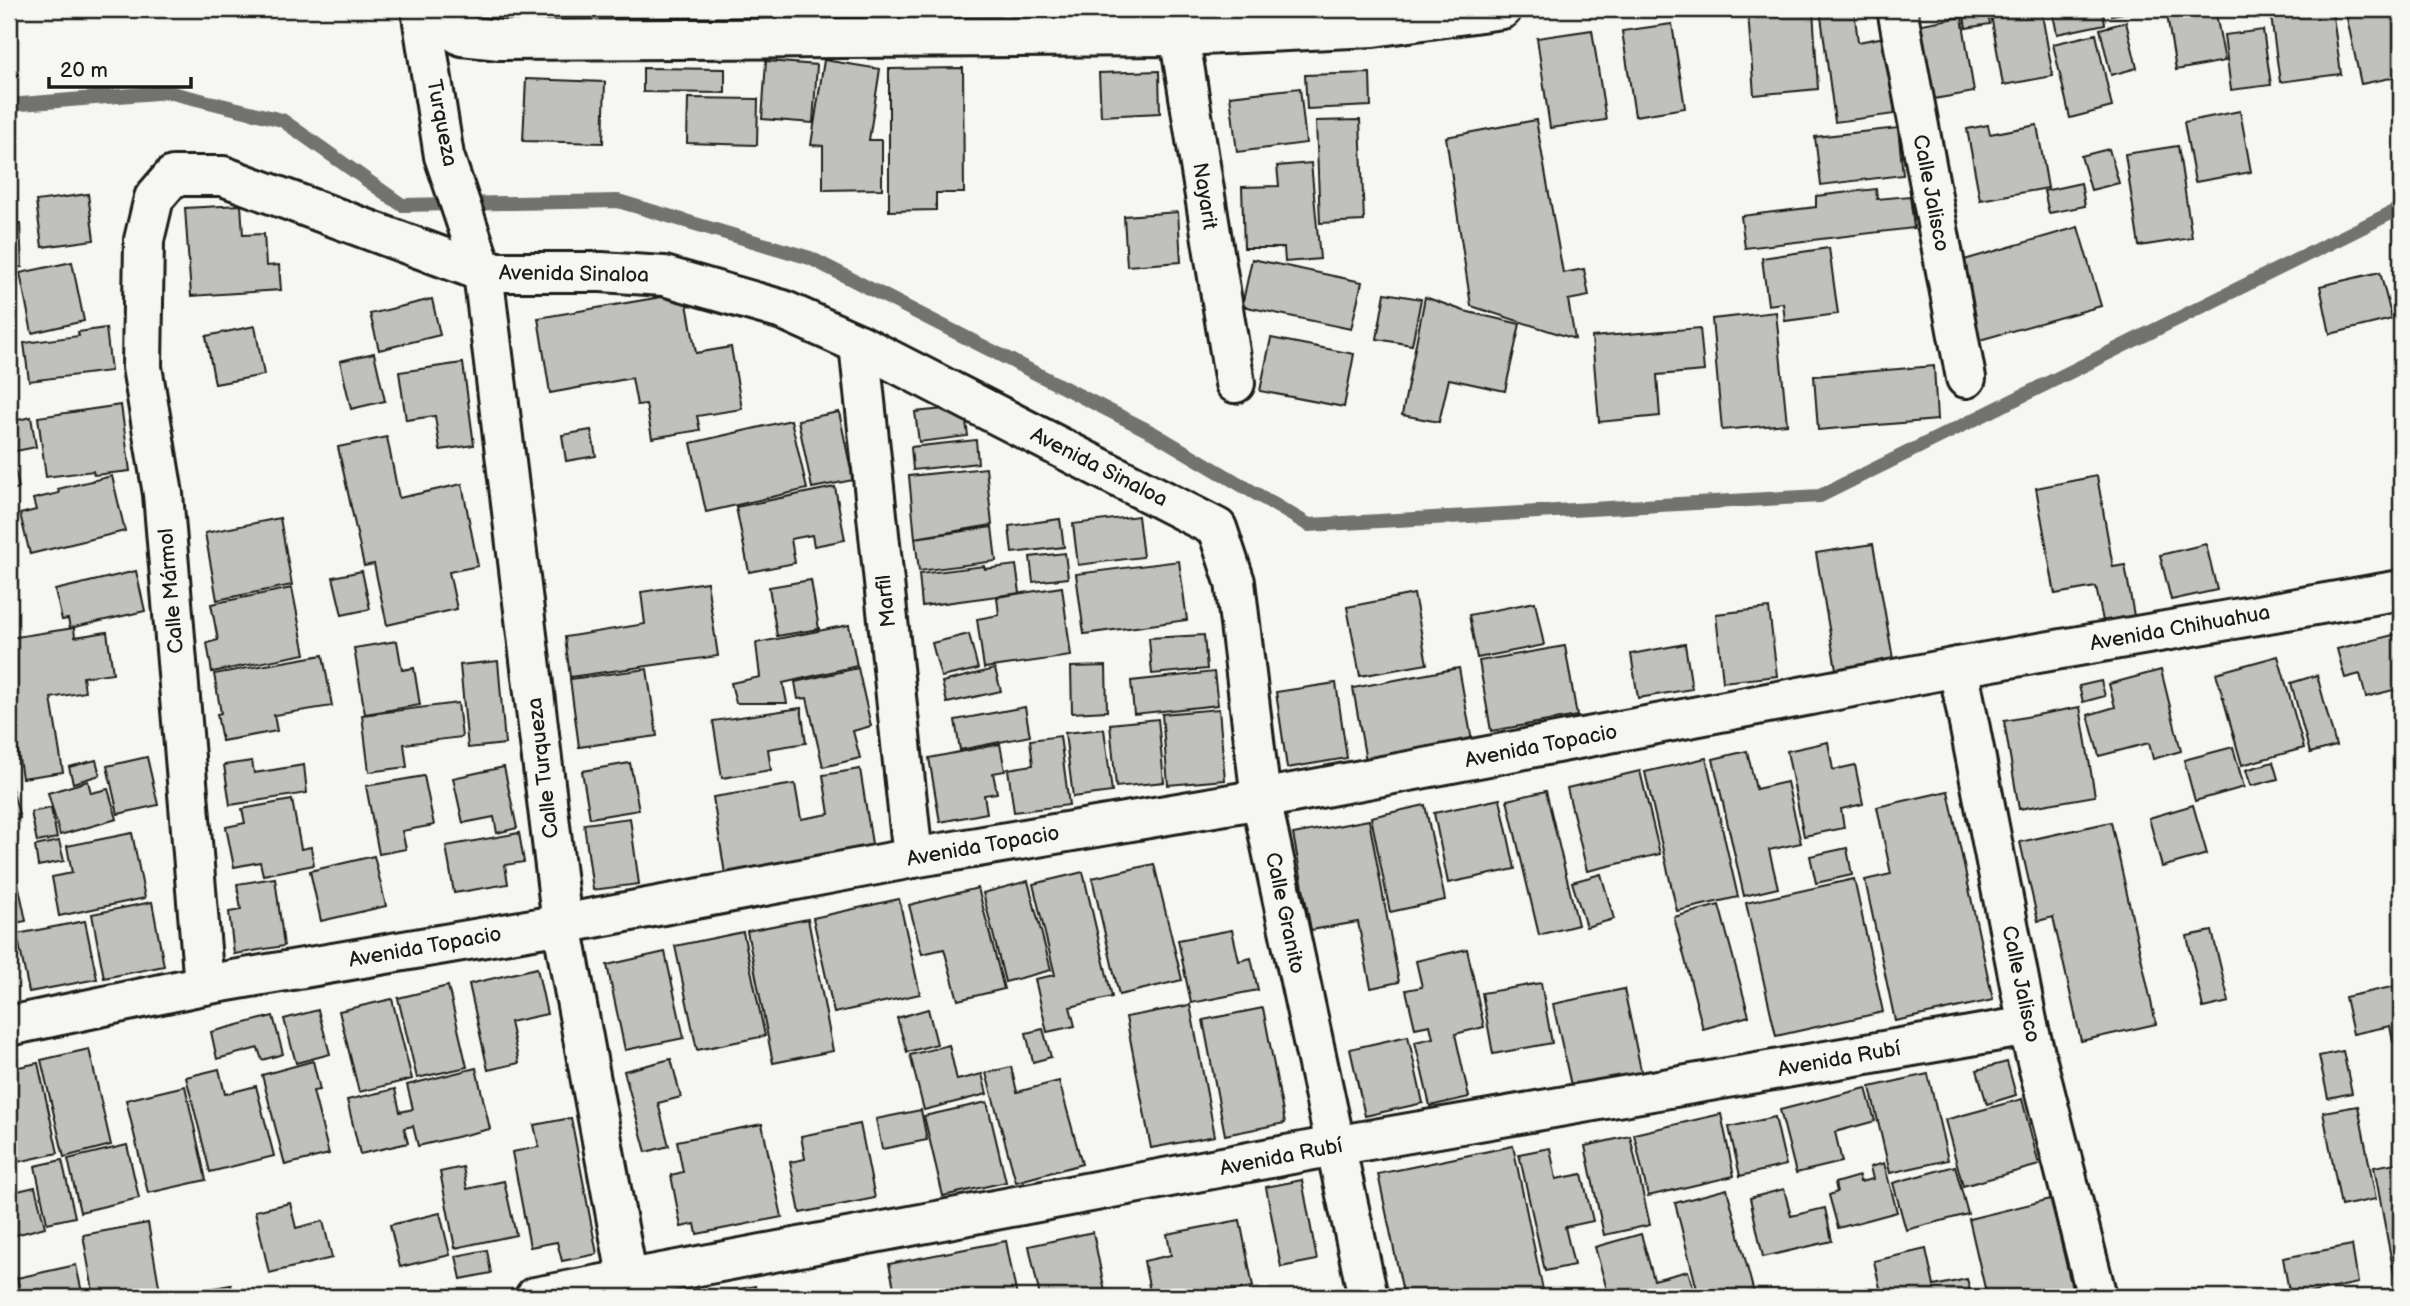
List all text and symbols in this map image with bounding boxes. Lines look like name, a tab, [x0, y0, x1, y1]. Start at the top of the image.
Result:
scale bar	[49, 46, 191, 90]
text: 20 m	[60, 58, 108, 83]
street label: Turqueza	[421, 77, 463, 169]
street label: Calle Jalisco	[1907, 132, 1955, 254]
street label: Nayarit	[1187, 161, 1223, 232]
street label: Avenida Sinaloa	[499, 260, 649, 288]
street label: Avenida Sinaloa	[1026, 422, 1172, 512]
street label: Calle Mármol	[153, 527, 189, 655]
street label: Marfil	[871, 574, 901, 628]
street label: Avenida Chihuahua	[2088, 600, 2272, 656]
street label: Calle Turqueza	[522, 696, 564, 840]
street label: Avenida Topacio	[1463, 719, 1619, 773]
street label: Avenida Topacio	[905, 820, 1061, 872]
street label: Calle Granito	[1260, 850, 1310, 976]
street label: Avenida Topacio	[347, 921, 503, 973]
street label: Calle Jalisco	[1996, 923, 2046, 1045]
street label: Avenida Rubí	[1776, 1036, 1903, 1082]
street label: Avenida Rubí	[1218, 1133, 1345, 1181]

